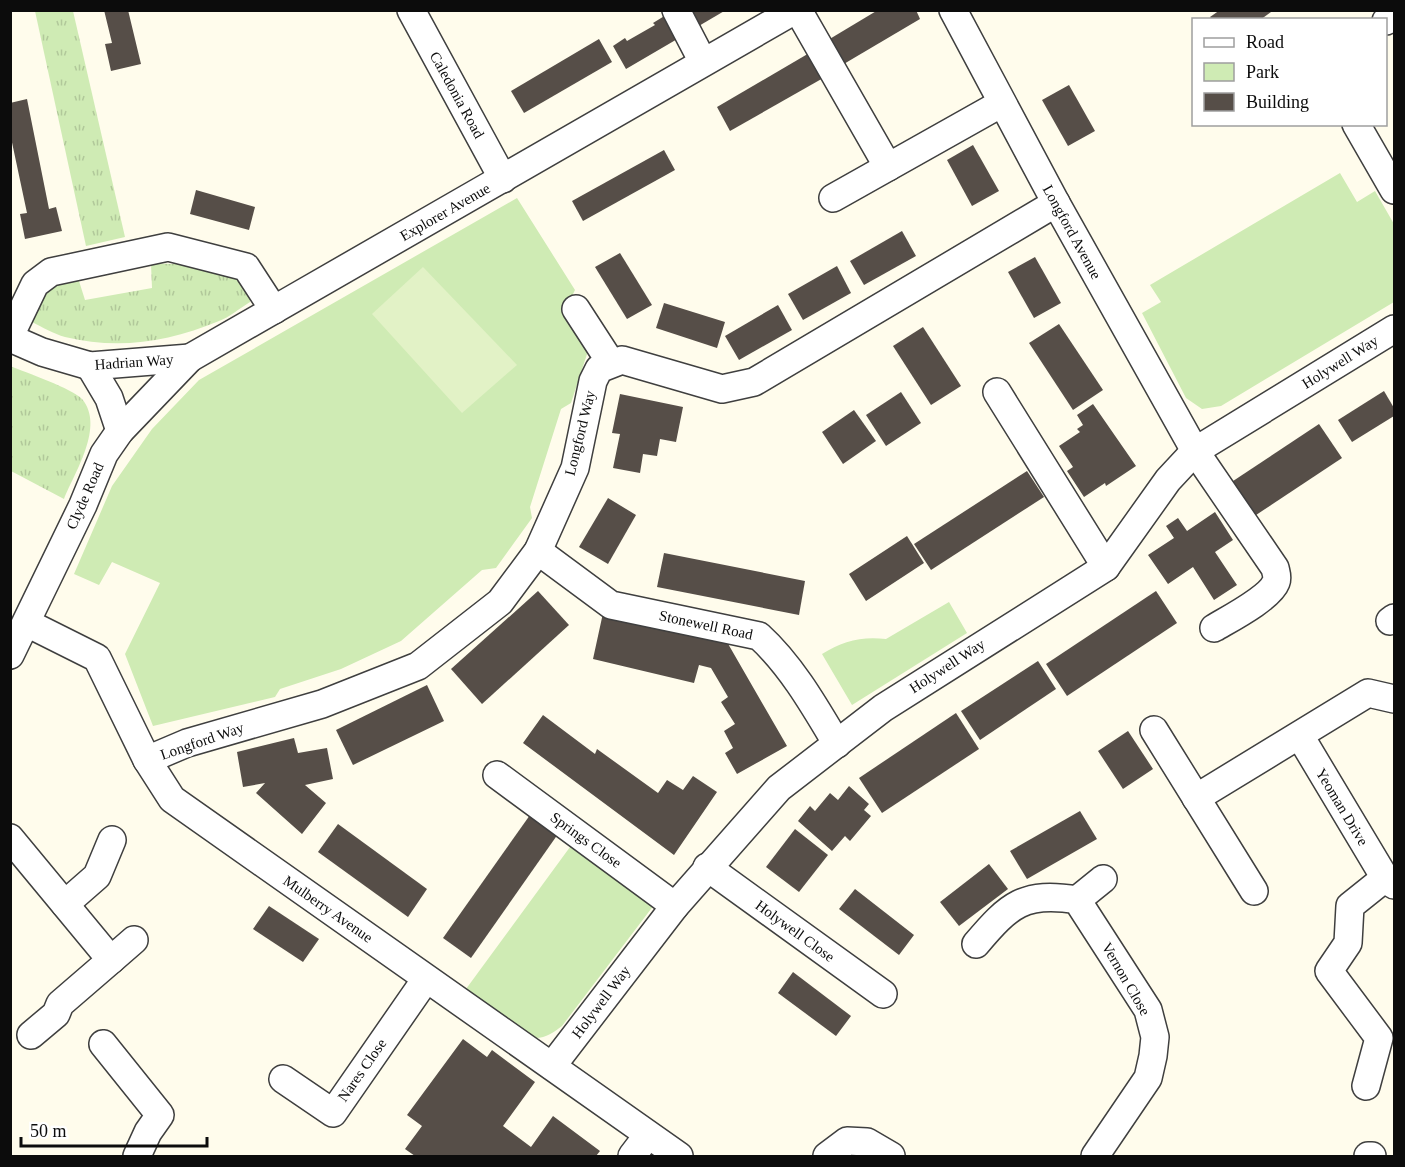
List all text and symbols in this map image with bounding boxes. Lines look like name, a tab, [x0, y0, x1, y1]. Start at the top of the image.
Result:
legend	[1192, 18, 1387, 126]
text: Road	[1246, 32, 1284, 52]
street label: Caledonia Road	[427, 49, 488, 141]
text: Park	[1246, 62, 1279, 82]
text: Building	[1246, 92, 1309, 112]
street label: Explorer Avenue	[397, 180, 493, 244]
street label: Longford Avenue	[1040, 182, 1105, 282]
street label: Holywell Way	[1299, 332, 1381, 392]
street label: Hadrian Way	[94, 351, 174, 373]
street label: Longford Way	[562, 388, 598, 477]
street label: Clyde Road	[63, 460, 107, 532]
street label: Stonewell Road	[658, 607, 755, 643]
street label: Holywell Way	[906, 635, 988, 696]
street label: Longford Way	[158, 719, 246, 763]
street label: Yeoman Drive	[1313, 765, 1371, 849]
street label: Springs Close	[547, 809, 625, 871]
street label: Mulberry Avenue	[280, 872, 376, 946]
street label: Holywell Close	[752, 897, 838, 965]
street label: Vernon Close	[1099, 940, 1153, 1018]
street label: Holywell Way	[569, 962, 634, 1041]
street label: Nares Close	[335, 1035, 390, 1104]
scale bar	[21, 1110, 207, 1148]
text: 50 m	[30, 1121, 67, 1141]

